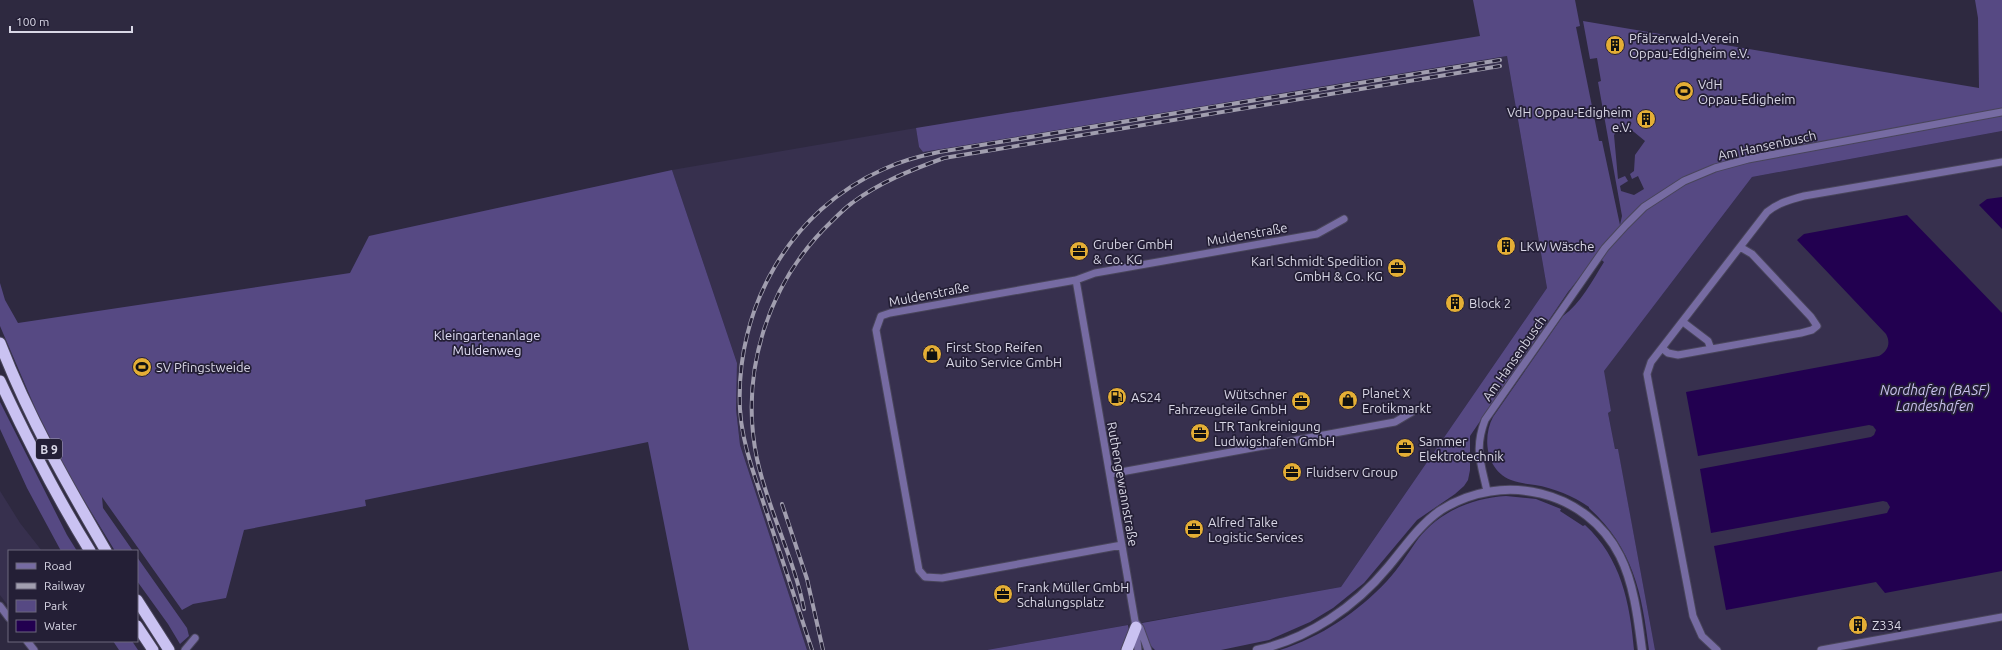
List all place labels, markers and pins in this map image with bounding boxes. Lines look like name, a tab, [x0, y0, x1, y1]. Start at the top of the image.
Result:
place label: Pfälzerwald-Verein Oppau-Edigheim e.V.	[1629, 31, 1750, 60]
building icon: Pfälzerwald-Verein Oppau-Edigheim e.V.	[1604, 34, 1626, 56]
place label: VdH Oppau-Edigheim	[1698, 77, 1796, 106]
sports icon: VdH Oppau-Edigheim	[1673, 80, 1695, 102]
place label: VdH Oppau-Edigheim e.V.	[1507, 105, 1632, 134]
building icon: VdH Oppau-Edigheim e.V.	[1635, 108, 1657, 130]
building icon: LKW Wäsche	[1495, 235, 1517, 257]
place label: Gruber GmbH & Co. KG	[1093, 237, 1173, 266]
place label: LKW Wäsche	[1520, 239, 1594, 253]
office icon: Gruber GmbH & Co. KG	[1068, 240, 1090, 262]
place label: Karl Schmidt Spedition GmbH & Co. KG	[1251, 254, 1383, 283]
office icon: Karl Schmidt Spedition GmbH & Co. KG	[1386, 257, 1408, 279]
building icon: Block 2	[1444, 292, 1466, 314]
place label: Block 2	[1469, 296, 1511, 310]
place label: First Stop Reifen Auito Service GmbH	[946, 340, 1062, 369]
shop icon: First Stop Reifen Auito Service GmbH	[921, 343, 943, 365]
sports icon: SV Pfingstweide	[131, 356, 153, 378]
place label: SV Pfingstweide	[156, 360, 251, 374]
fuel station icon: AS24	[1106, 386, 1128, 408]
place label: Planet X Erotikmarkt	[1362, 386, 1431, 415]
place label: Wütschner Fahrzeugteile GmbH	[1168, 387, 1287, 416]
shop icon: Planet X Erotikmarkt	[1337, 389, 1359, 411]
place label: AS24	[1131, 390, 1161, 404]
office icon: Wütschner Fahrzeugteile GmbH	[1290, 390, 1312, 412]
place label: LTR Tankreinigung Ludwigshafen GmbH	[1214, 419, 1335, 448]
office icon: LTR Tankreinigung Ludwigshafen GmbH	[1189, 422, 1211, 444]
place label: Sammer Elektrotechnik	[1419, 434, 1504, 463]
office icon: Sammer Elektrotechnik	[1394, 437, 1416, 459]
office icon: Fluidserv Group	[1281, 461, 1303, 483]
place label: Fluidserv Group	[1306, 465, 1398, 479]
place label: Alfred Talke Logistic Services	[1208, 515, 1304, 544]
office icon: Alfred Talke Logistic Services	[1183, 518, 1205, 540]
place label: Frank Müller GmbH Schalungsplatz	[1017, 580, 1129, 609]
office icon: Frank Müller GmbH Schalungsplatz	[992, 583, 1014, 605]
building icon: Z334	[1847, 614, 1869, 636]
place label: Z334	[1872, 618, 1901, 632]

